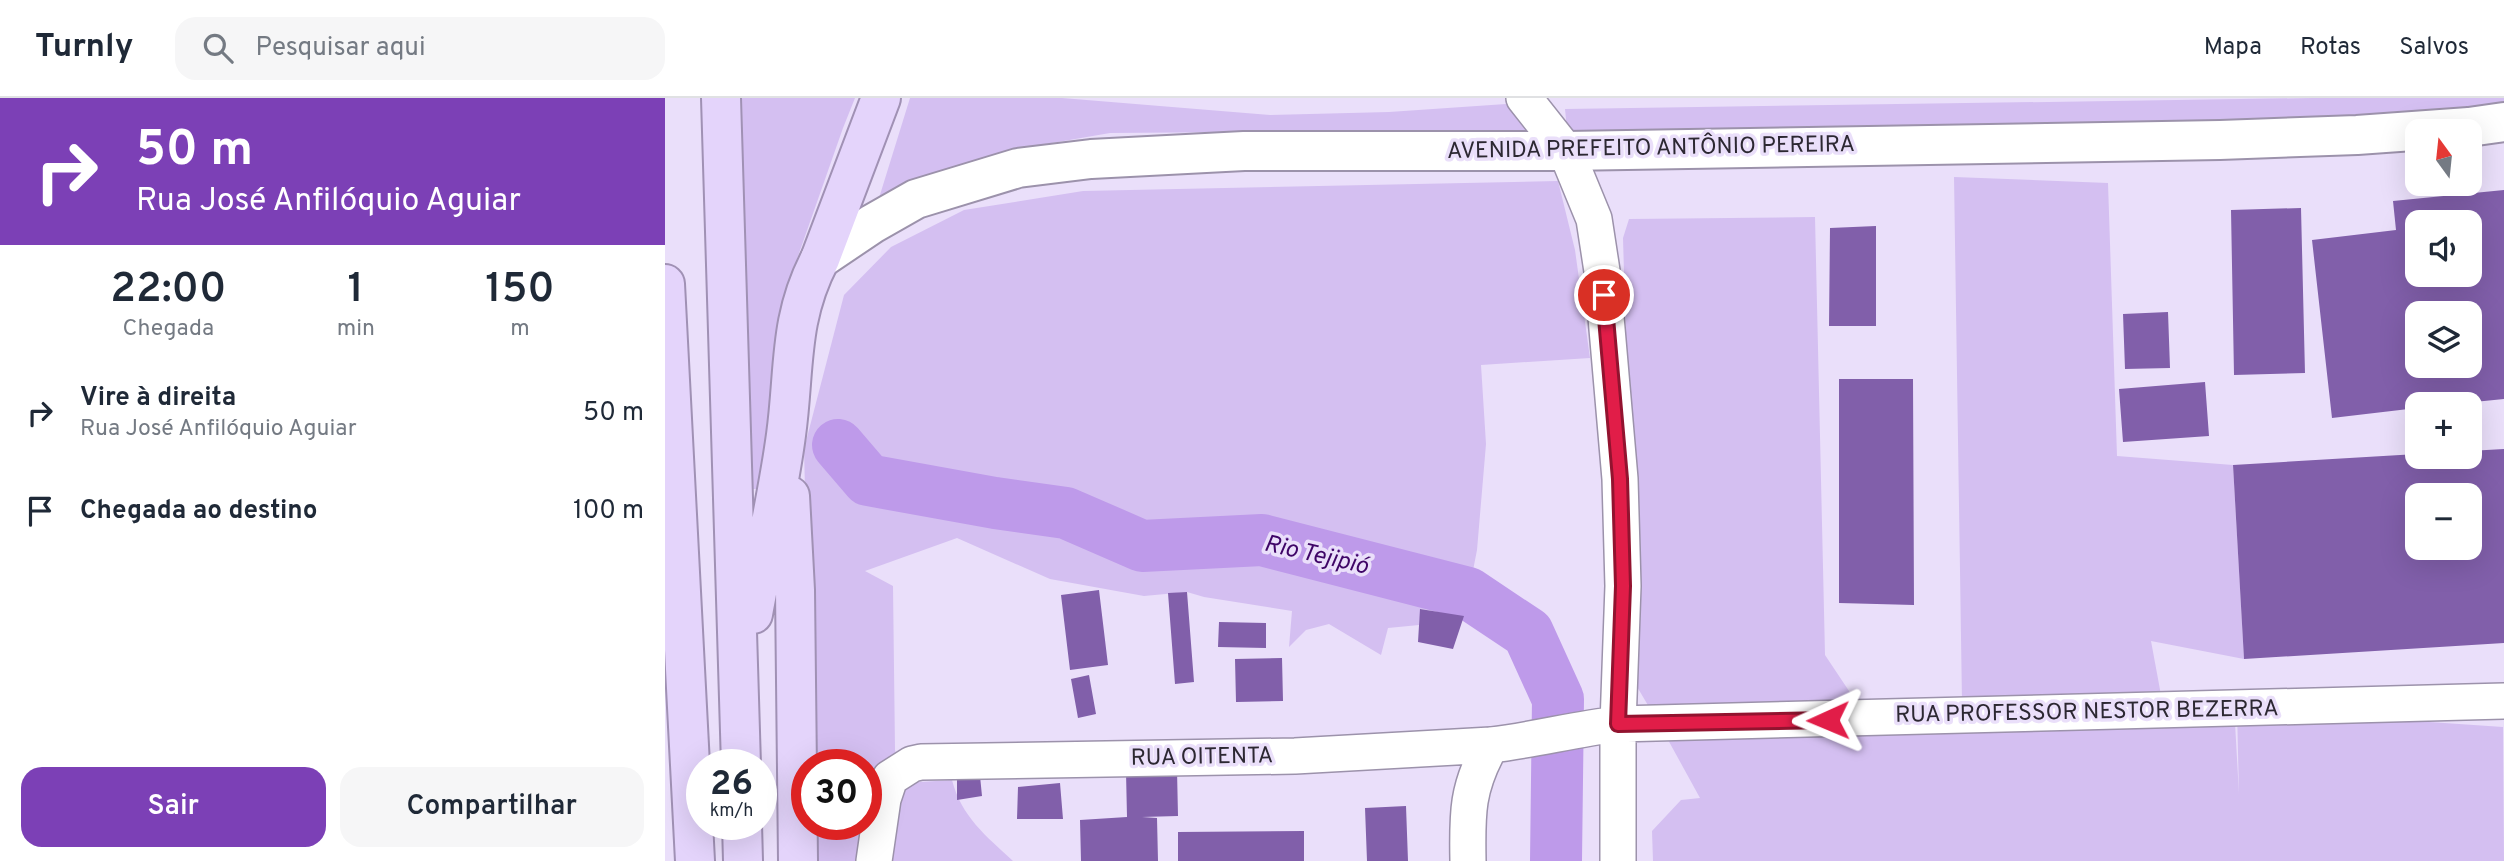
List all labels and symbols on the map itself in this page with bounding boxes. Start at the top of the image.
north arrow [2405,119,2481,196]
street label: AVENIDA PREFEITO ANTÔNIO PEREIRA [1447,129,1855,167]
pin [1574,265,1634,325]
water label: Rio Tejipió [1261,529,1372,583]
position arrow [1791,683,1865,757]
street label: RUA PROFESSOR NESTOR BEZERRA [1895,695,2279,731]
street label: RUA OITENTA [1130,742,1274,774]
speed limit sign: 30 [791,749,882,840]

